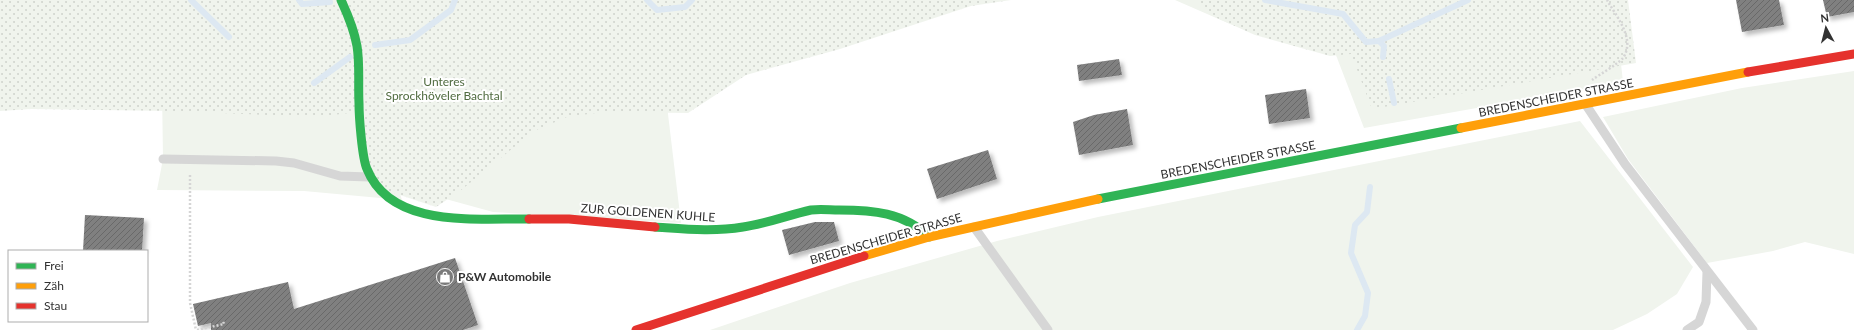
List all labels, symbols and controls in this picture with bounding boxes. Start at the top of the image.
north arrow [1806,8,1846,48]
text: N [1820,11,1830,25]
park label: Unteres Sprockhöveler Bachtal [386,74,502,103]
street label: BREDENSCHEIDER STRASSE [1477,75,1635,120]
street label: BREDENSCHEIDER STRASSE [1159,137,1317,182]
street label: ZUR GOLDENEN KUHLE [580,200,716,225]
street label: BREDENSCHEIDER STRASSE [808,210,964,267]
legend [8,250,148,322]
text: Frei [44,258,64,273]
shop icon: P&W Automobile [435,267,455,287]
place label: P&W Automobile [458,269,552,284]
text: Zäh [44,278,64,293]
text: Stau [44,298,67,313]

